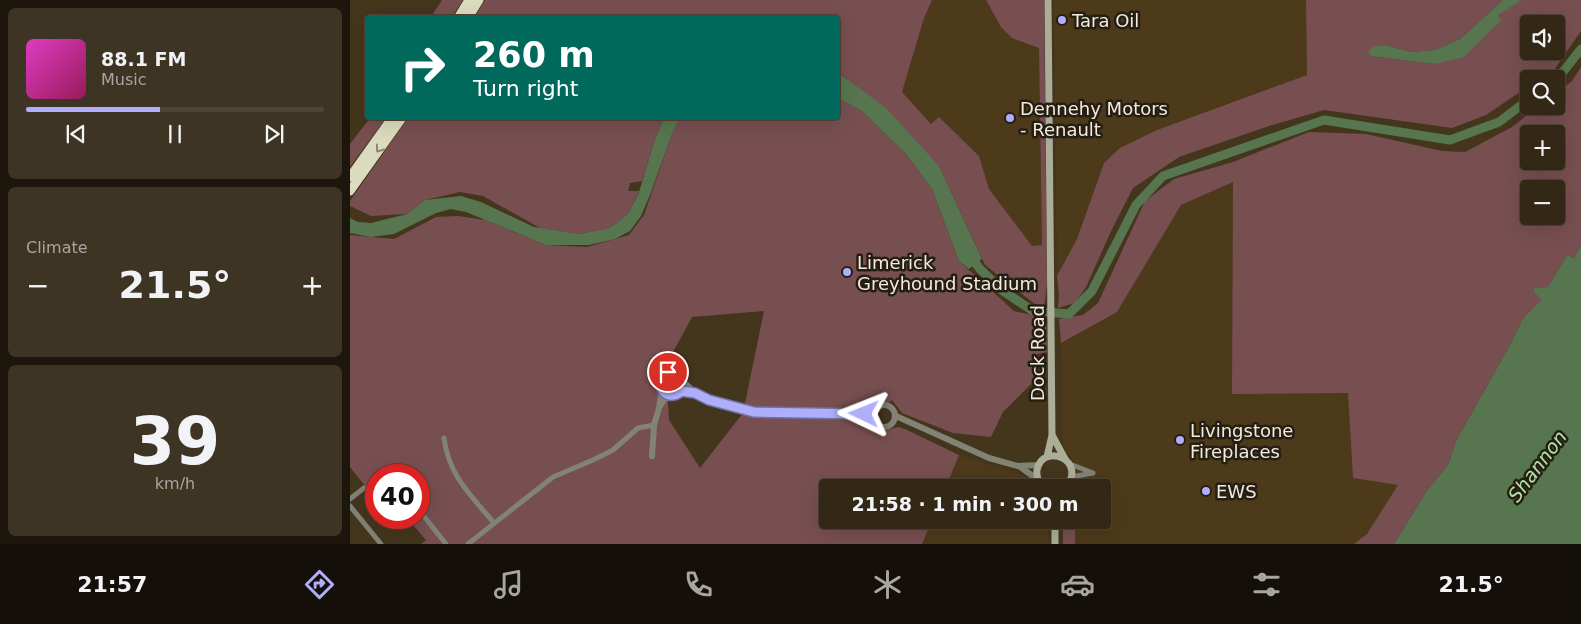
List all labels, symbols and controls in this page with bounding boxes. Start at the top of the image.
place label: Tara Oil [1071,10,1139,31]
marker: Tara Oil [1056,14,1068,26]
map controls [1520,15,1565,225]
button: sound [1520,15,1565,60]
icon: right [390,35,455,100]
text: 260 m [473,35,595,75]
text: 88.1 FM [101,48,186,70]
text: Music [101,70,147,89]
button: search [1520,70,1565,115]
text: Turn right [473,76,578,101]
place label: Dennehy Motors - Renault [1020,98,1168,140]
marker: Dennehy Motors - Renault [1004,112,1016,124]
icon: previous [62,120,90,148]
icon: pause [161,120,189,148]
icon: next [260,120,288,148]
button: + [1520,125,1565,170]
one-way arrow [376,144,385,153]
button: − [1520,180,1565,225]
text: Climate [26,238,88,257]
place label: Limerick Greyhound Stadium [857,252,1037,294]
text: 21.5° [119,263,231,307]
marker: Limerick Greyhound Stadium [841,266,853,278]
text: − [26,269,49,302]
text: + [301,269,324,302]
street label: Dock Road [1027,305,1048,401]
pin [647,351,689,393]
icon: arrive [654,358,682,386]
position arrow [837,387,889,439]
text: 39 [130,404,220,479]
place label: Livingstone Fireplaces [1190,420,1293,462]
water label: Shannon [1503,426,1571,506]
marker: Livingstone Fireplaces [1174,434,1186,446]
speed limit sign: 40 [365,464,430,529]
text: km/h [155,474,195,493]
place label: EWS [1216,481,1257,502]
marker: EWS [1200,485,1212,497]
text: 21:58 · 1 min · 300 m [851,493,1079,515]
icon: directions [302,567,337,602]
icon: music [491,567,526,602]
icon: phone [681,567,716,602]
icon: climate [870,567,905,602]
icon: car [1060,567,1095,602]
icon: filters [1249,567,1284,602]
text: 21:57 [77,572,147,597]
text: 21.5° [1438,572,1504,597]

